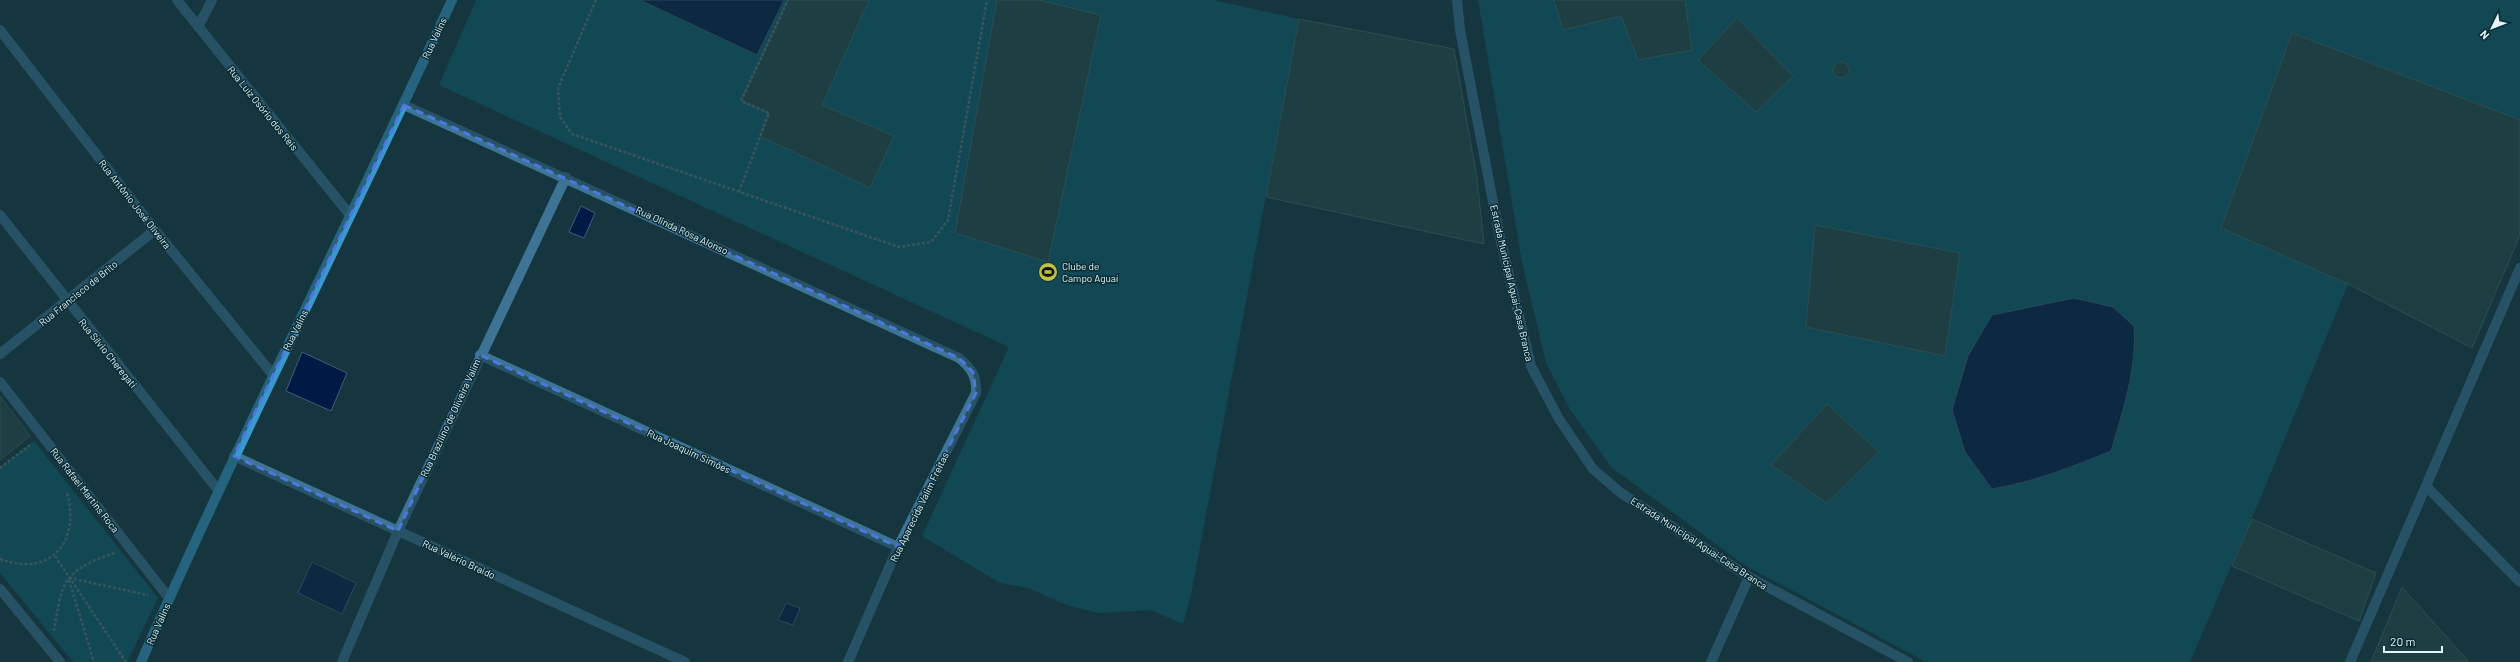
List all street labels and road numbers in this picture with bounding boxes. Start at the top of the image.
street label: Rua Valins [419,15,449,61]
street label: Rua Luiz Osório dos Reis [225,63,301,153]
street label: Rua Antônio José Oliveira [96,157,174,251]
street label: Rua Olinda Rosa Alonso [634,203,730,257]
street label: Estrada Municipal Aguaí-Casa Branca [1488,204,1536,362]
street label: Rua Francisco de Brito [36,258,120,328]
street label: Rua Valins [280,307,310,352]
street label: Rua Sílvio Cheregati [76,316,140,390]
street label: Rua Brazilino de Oliveira Valim [417,357,483,479]
street label: Rua Joaquim Simões [645,426,733,476]
street label: Rua Rafael Martins Roca [48,445,122,535]
street label: Rua Aparecida Valim Freitas [887,450,951,564]
street label: Estrada Municipal Aguaí-Casa Branca [1629,494,1769,592]
street label: Rua Valério Braido [421,537,497,581]
street label: Rua Valins [144,601,173,647]

